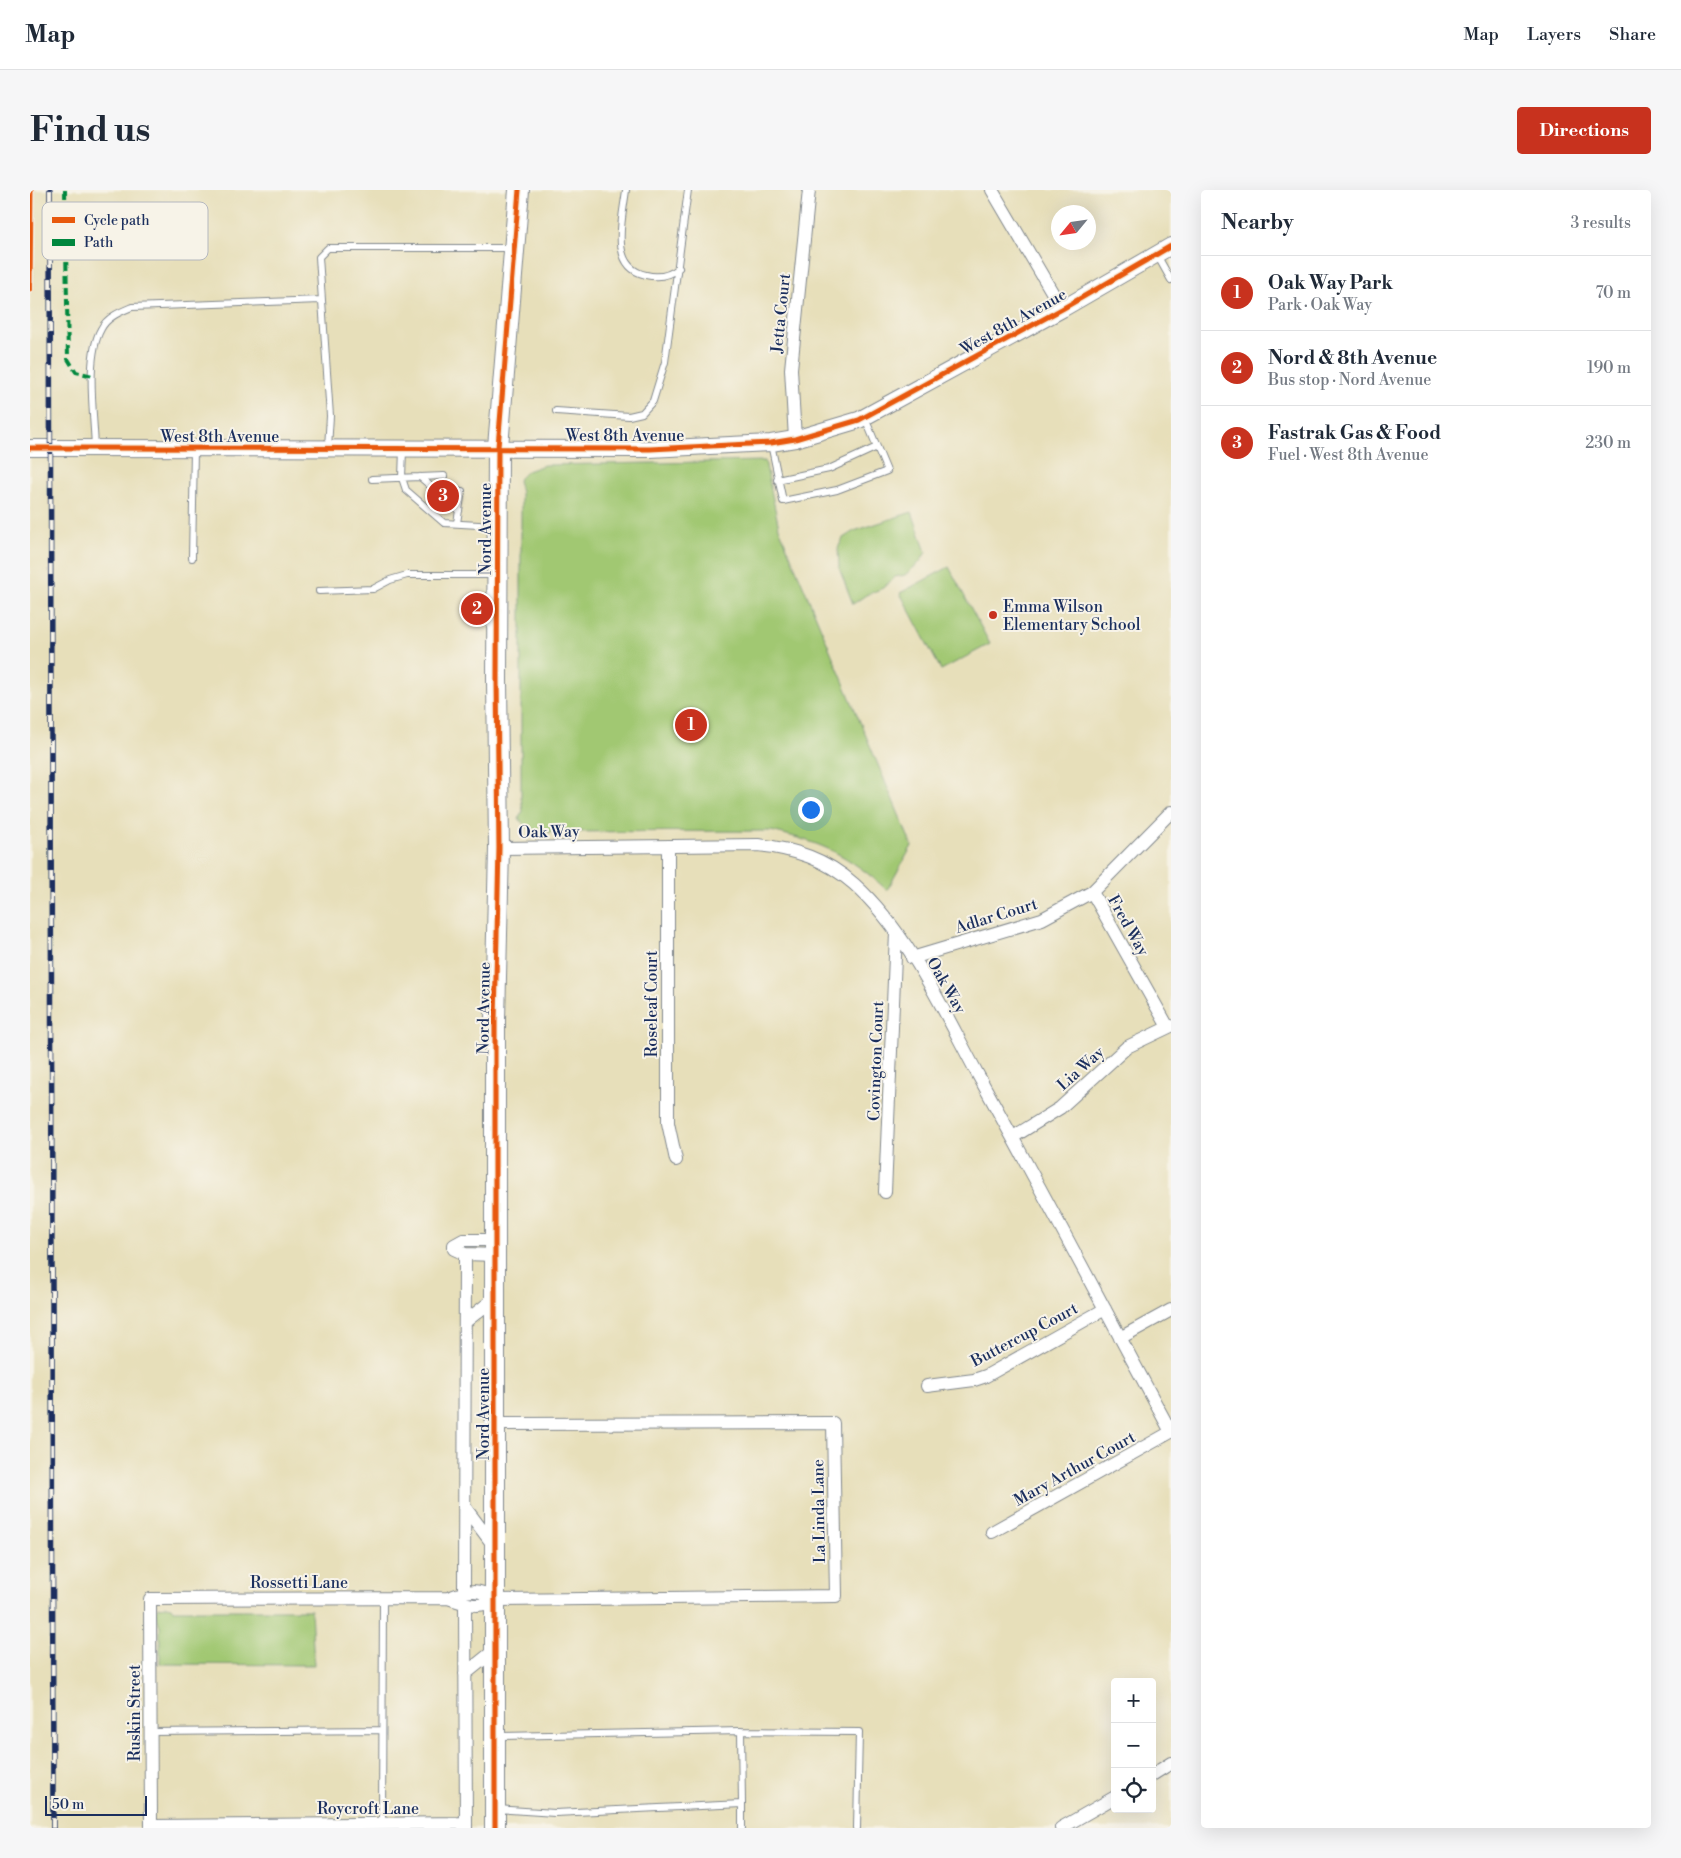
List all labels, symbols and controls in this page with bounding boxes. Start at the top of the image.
text: Map [25,20,75,50]
text: Map [1464,23,1499,46]
text: Layers [1527,23,1581,46]
text: Share [1609,23,1656,46]
button: Directions [1517,107,1651,154]
text: Find us [30,109,150,152]
legend [42,202,208,260]
north arrow [1051,205,1096,250]
text: Nearby [1221,210,1294,236]
text: Cycle path [84,212,150,230]
text: 3 results [1570,213,1631,233]
text: Path [84,234,114,252]
text: Oak Way Park [1268,271,1393,295]
street label: Jetta Court [767,272,795,355]
text: 1 [1233,283,1241,303]
text: 70 m [1595,283,1631,303]
street label: West 8th Avenue [956,284,1070,360]
text: Park · Oak Way [1268,295,1372,315]
text: Nord & 8th Avenue [1268,346,1437,370]
text: 2 [1232,358,1242,378]
text: 190 m [1587,358,1631,378]
text: Bus stop · Nord Avenue [1268,370,1431,390]
text: Fastrak Gas & Food [1268,421,1441,445]
street label: West 8th Avenue [565,426,684,446]
street label: West 8th Avenue [160,427,279,447]
text: 3 [1232,433,1242,453]
text: 230 m [1585,433,1631,453]
text: Fuel · West 8th Avenue [1268,445,1428,465]
pin: 3 [427,477,459,515]
street label: Nord Avenue [476,483,496,575]
pin: 2 [461,590,493,628]
place label: Emma Wilson Elementary School [1003,597,1141,635]
marker: Emma Wilson Elementary School [987,609,999,621]
pin: 1 [675,706,707,744]
your location [798,797,824,823]
street label: Oak Way [518,821,580,843]
street label: Fred Way [1103,891,1153,960]
street label: Adlar Court [952,894,1040,938]
street label: Roseleaf Court [642,950,662,1058]
street label: Oak Way [922,954,970,1017]
street label: Nord Avenue [473,962,495,1054]
street label: Covington Court [864,1000,888,1121]
street label: Lia Way [1053,1042,1109,1095]
street label: Buttercup Court [967,1298,1082,1372]
street label: Nord Avenue [474,1368,494,1460]
street label: Mary Arthur Court [1010,1427,1139,1511]
street label: La Linda Lane [808,1459,830,1563]
street label: Rossetti Lane [250,1573,348,1593]
street label: Ruskin Street [125,1664,145,1762]
map controls [1111,1678,1156,1813]
button: + [1111,1678,1156,1723]
button: − [1111,1723,1156,1768]
button: locate [1111,1768,1156,1813]
scale bar [45,1793,148,1816]
text: 50 m [52,1796,84,1814]
street label: Roycroft Lane [317,1799,419,1819]

